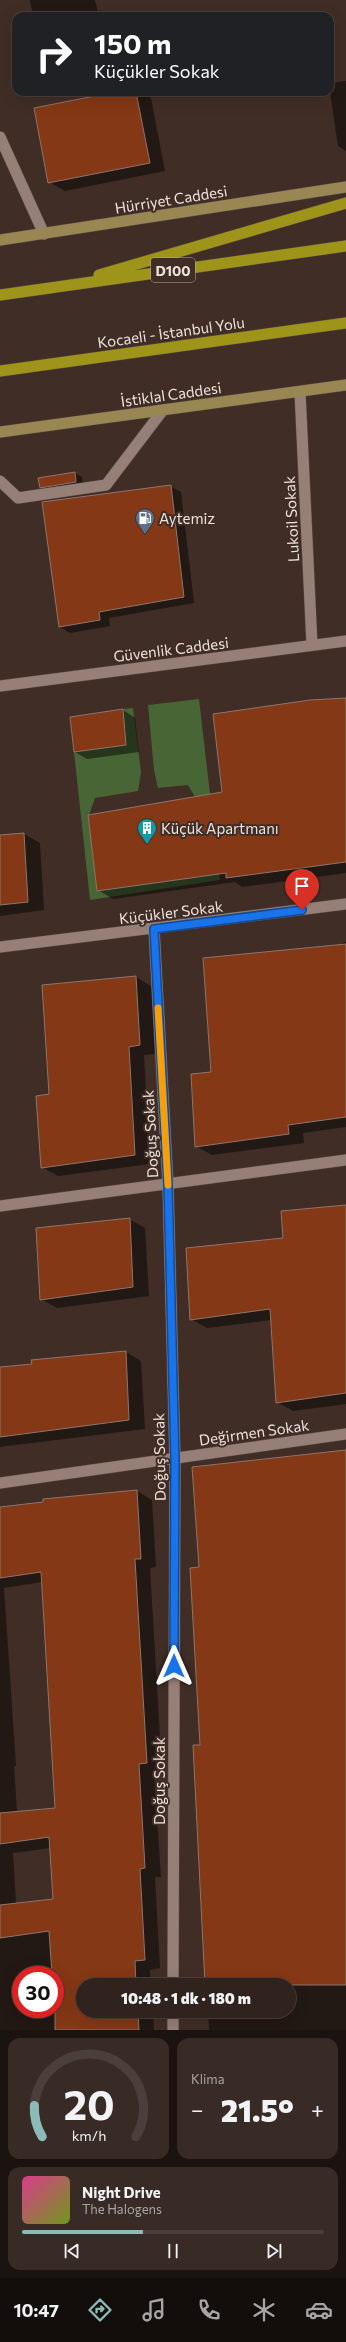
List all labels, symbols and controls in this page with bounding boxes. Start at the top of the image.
text: 150 m [94,26,171,60]
icon: right [28,28,80,80]
text: Küçükler Sokak [94,60,220,82]
street label: Hürriyet Caddesi [113,181,229,217]
road number: D100 [151,258,195,282]
street label: Kocaeli - İstanbul Yolu [96,313,246,351]
street label: İstiklal Caddesi [119,378,223,410]
street label: Lukoil Sokak [280,476,302,562]
fuel station icon: Aytemiz [134,507,156,535]
place label: Aytemiz [159,509,215,527]
street label: Güvenlik Caddesi [112,633,230,665]
building icon: Küçük Apartmanı [136,817,158,845]
place label: Küçük Apartmanı [161,819,279,837]
pin [285,869,319,910]
icon: arrive [291,875,313,897]
street label: Küçükler Sokak [118,897,224,927]
street label: Doğuş Sokak [139,1090,161,1178]
street label: Doğuş Sokak [149,1413,169,1501]
street label: Değirmen Sokak [198,1415,310,1449]
position arrow [153,1645,195,1687]
street label: Doğuş Sokak [150,1737,168,1825]
speed limit sign: 30 [12,1966,64,2018]
text: 10:48 · 1 dk · 180 m [121,1989,251,2007]
text: Klima [191,2071,225,2087]
text: 20 [63,2077,114,2128]
text: 21.5° [221,2091,294,2128]
text: − [191,2096,204,2123]
text: + [311,2096,324,2123]
text: km/h [71,2125,106,2143]
text: Night Drive [82,2183,161,2201]
text: The Halogens [82,2201,162,2217]
icon: previous [61,2240,83,2262]
icon: pause [162,2240,184,2262]
icon: next [263,2240,285,2262]
icon: directions [86,2296,114,2324]
icon: music [140,2296,168,2324]
icon: phone [195,2296,223,2324]
icon: climate [250,2296,278,2324]
icon: car [305,2296,333,2324]
text: 10:47 [13,2299,59,2321]

